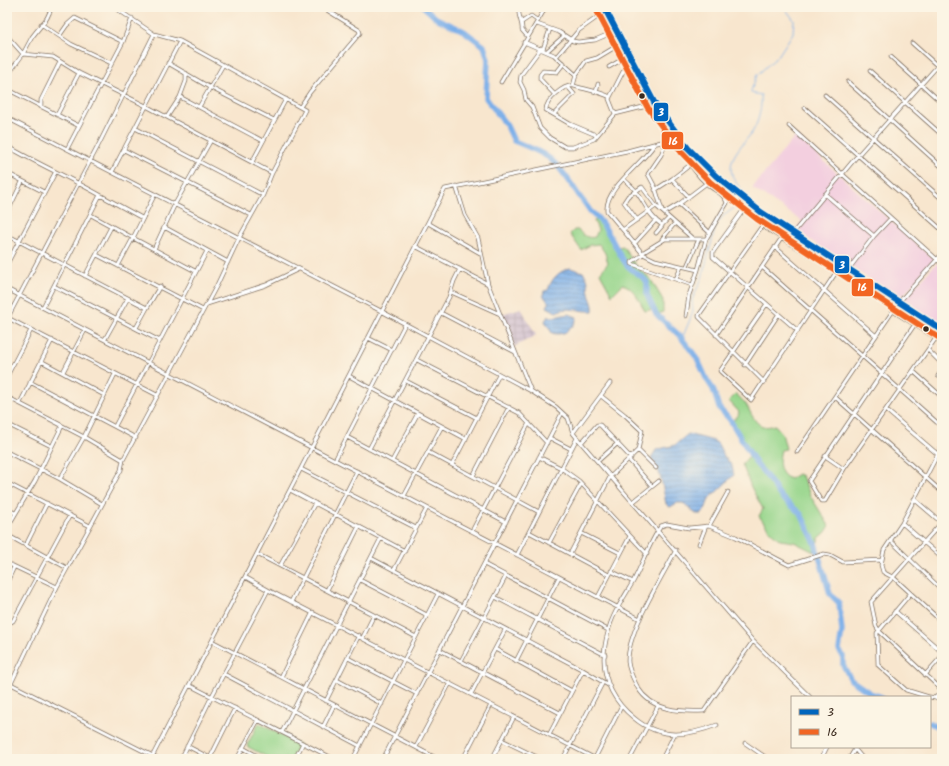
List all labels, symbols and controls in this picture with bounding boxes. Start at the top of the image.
unlabelled marker [637,91,647,101]
line badge: 3 [653,102,669,122]
text: 3 [657,104,664,122]
line badge: 16 [661,131,684,150]
text: 16 [668,133,678,151]
line badge: 3 [834,255,850,274]
text: 3 [838,257,845,275]
line badge: 16 [851,278,874,297]
text: 16 [857,279,867,297]
unlabelled marker [921,324,931,334]
legend [791,696,931,748]
text: 3 [827,703,834,722]
text: 16 [827,723,837,742]

